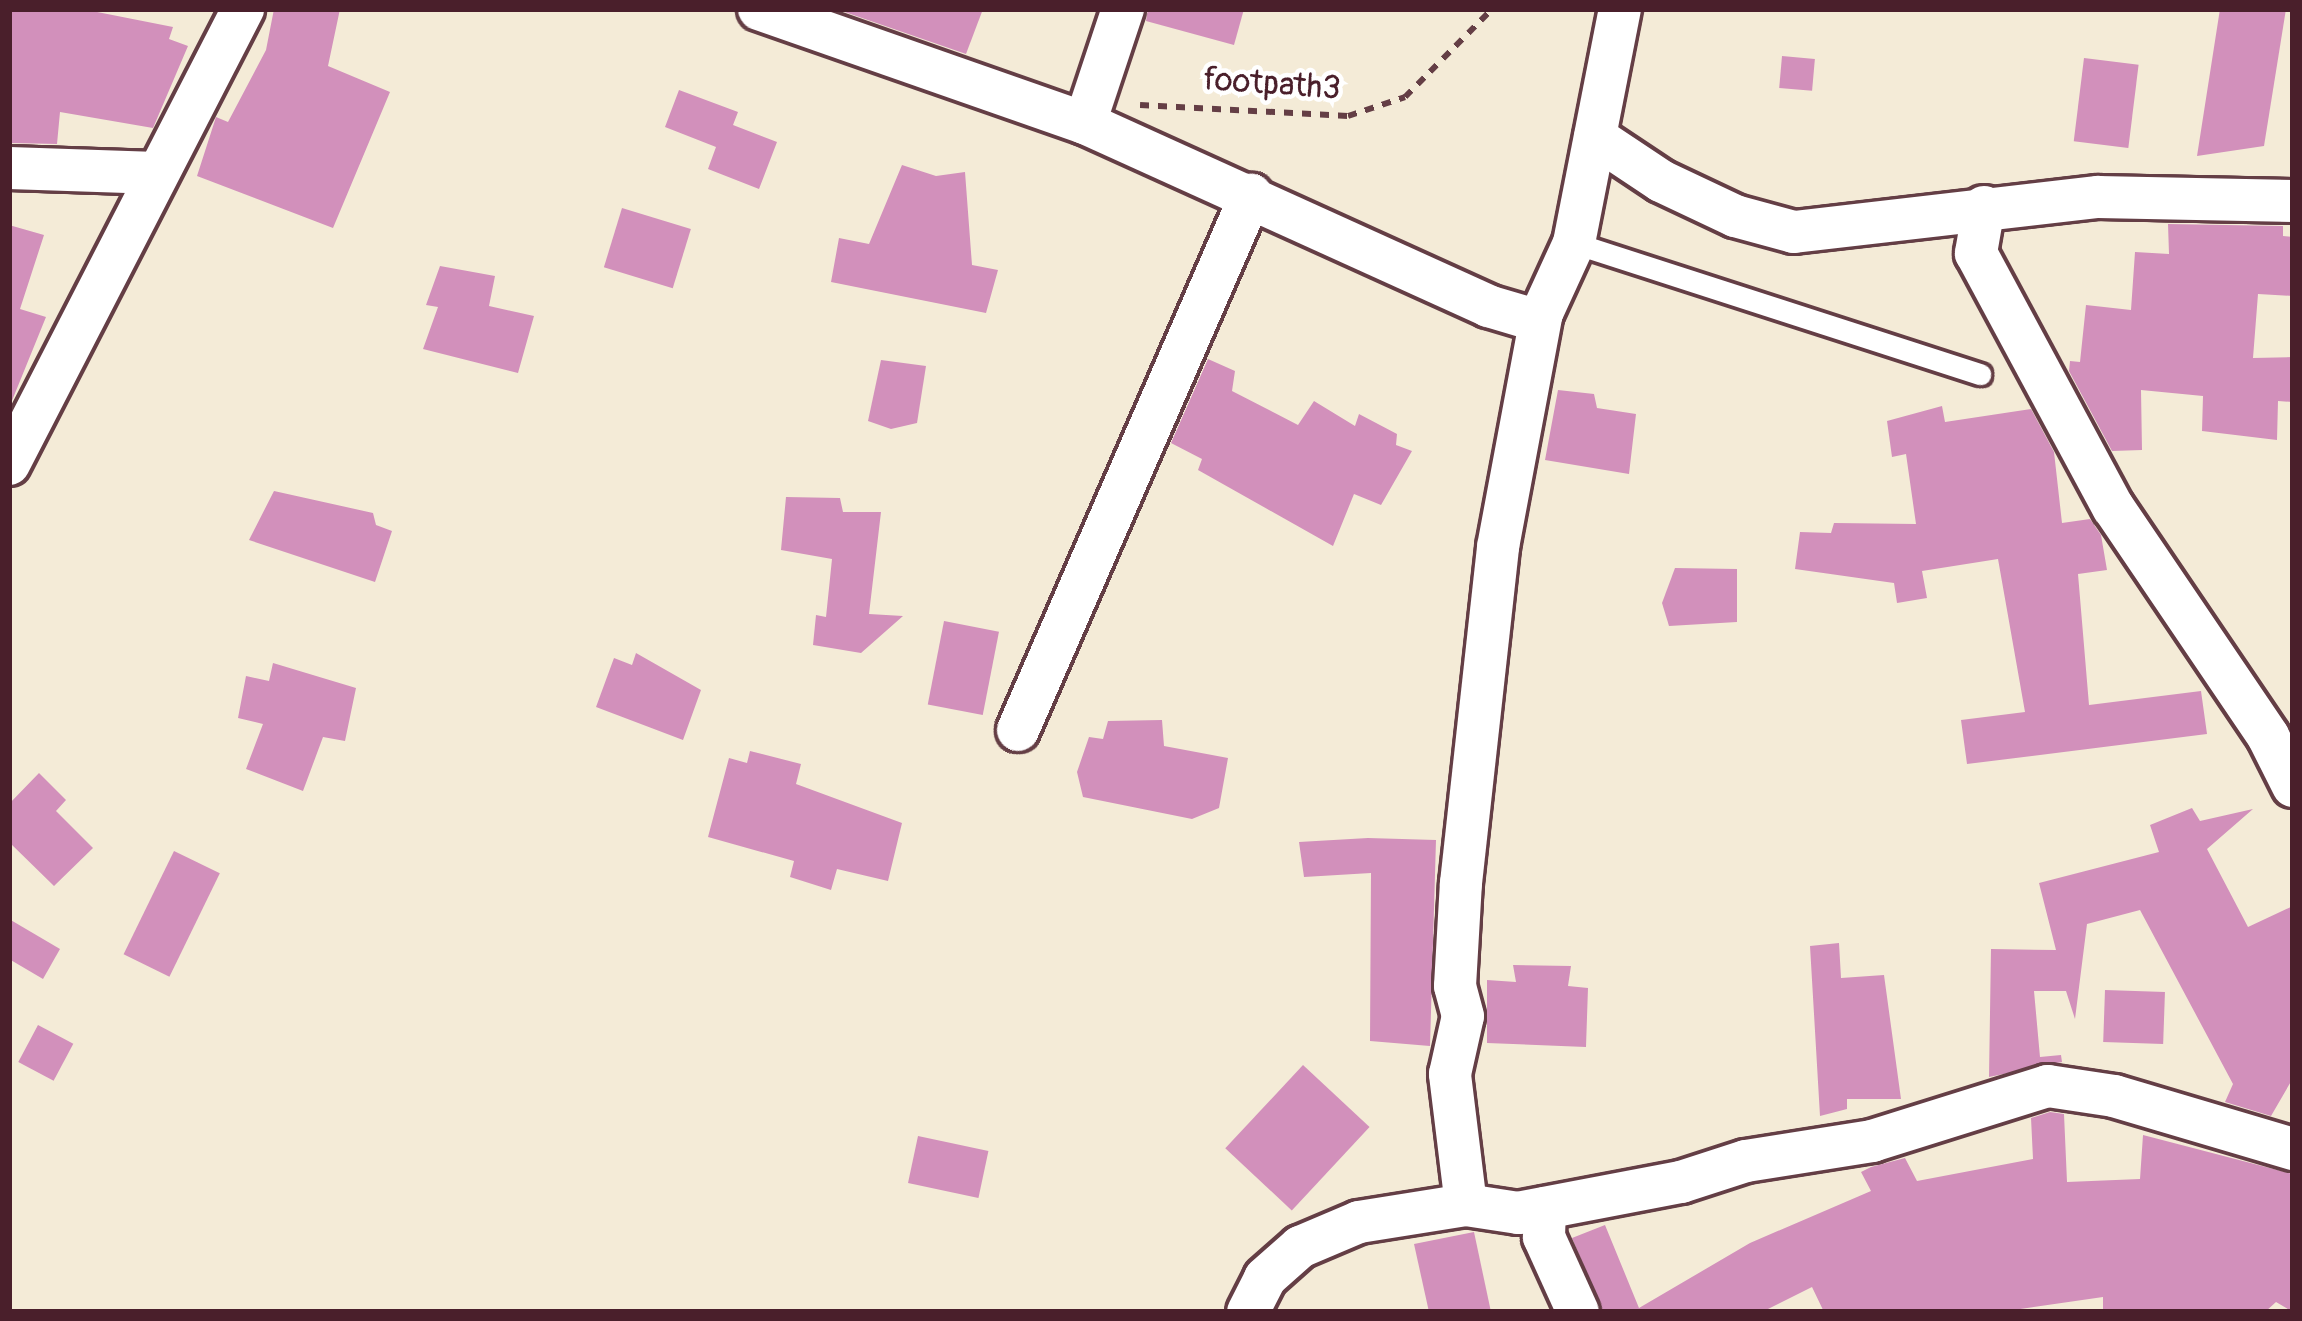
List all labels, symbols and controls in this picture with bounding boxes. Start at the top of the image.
street label: footpath3 [1202,59,1342,109]

